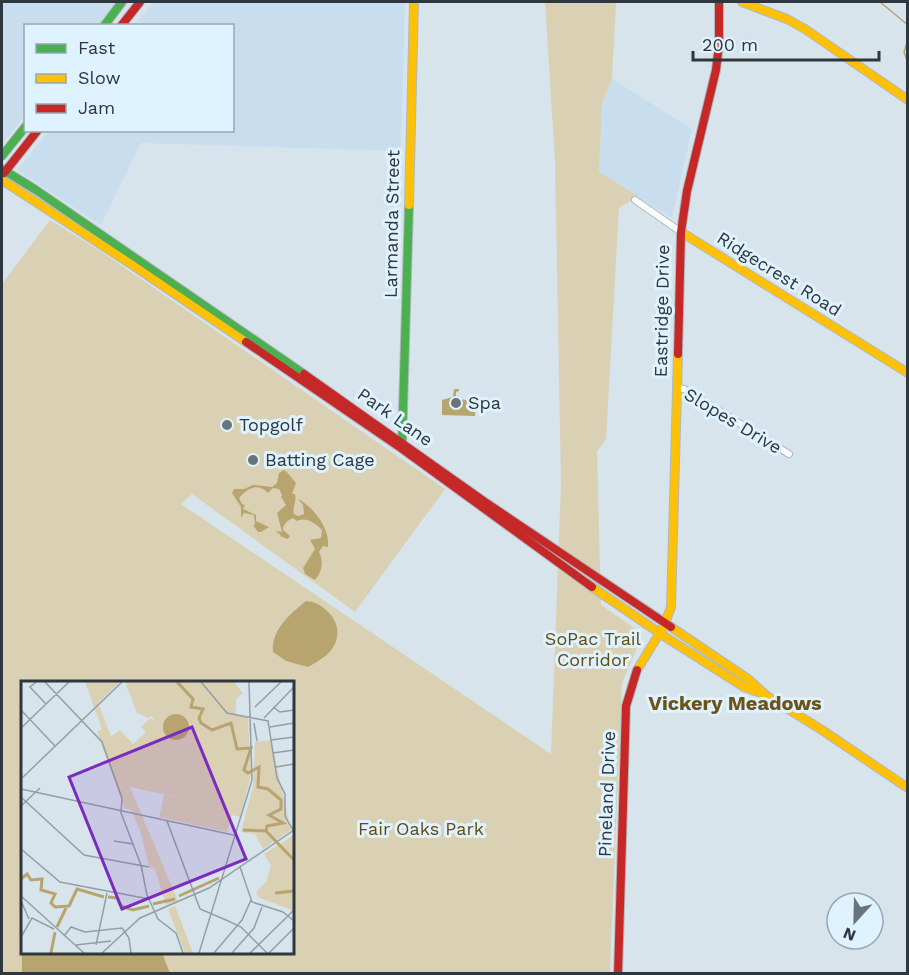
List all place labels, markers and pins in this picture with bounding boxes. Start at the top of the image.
place label: Spa [468,392,501,413]
marker: Spa [449,396,463,410]
place label: Topgolf [239,414,303,435]
marker: Topgolf [220,418,234,432]
place label: Batting Cage [265,449,375,470]
marker: Batting Cage [246,453,260,467]

